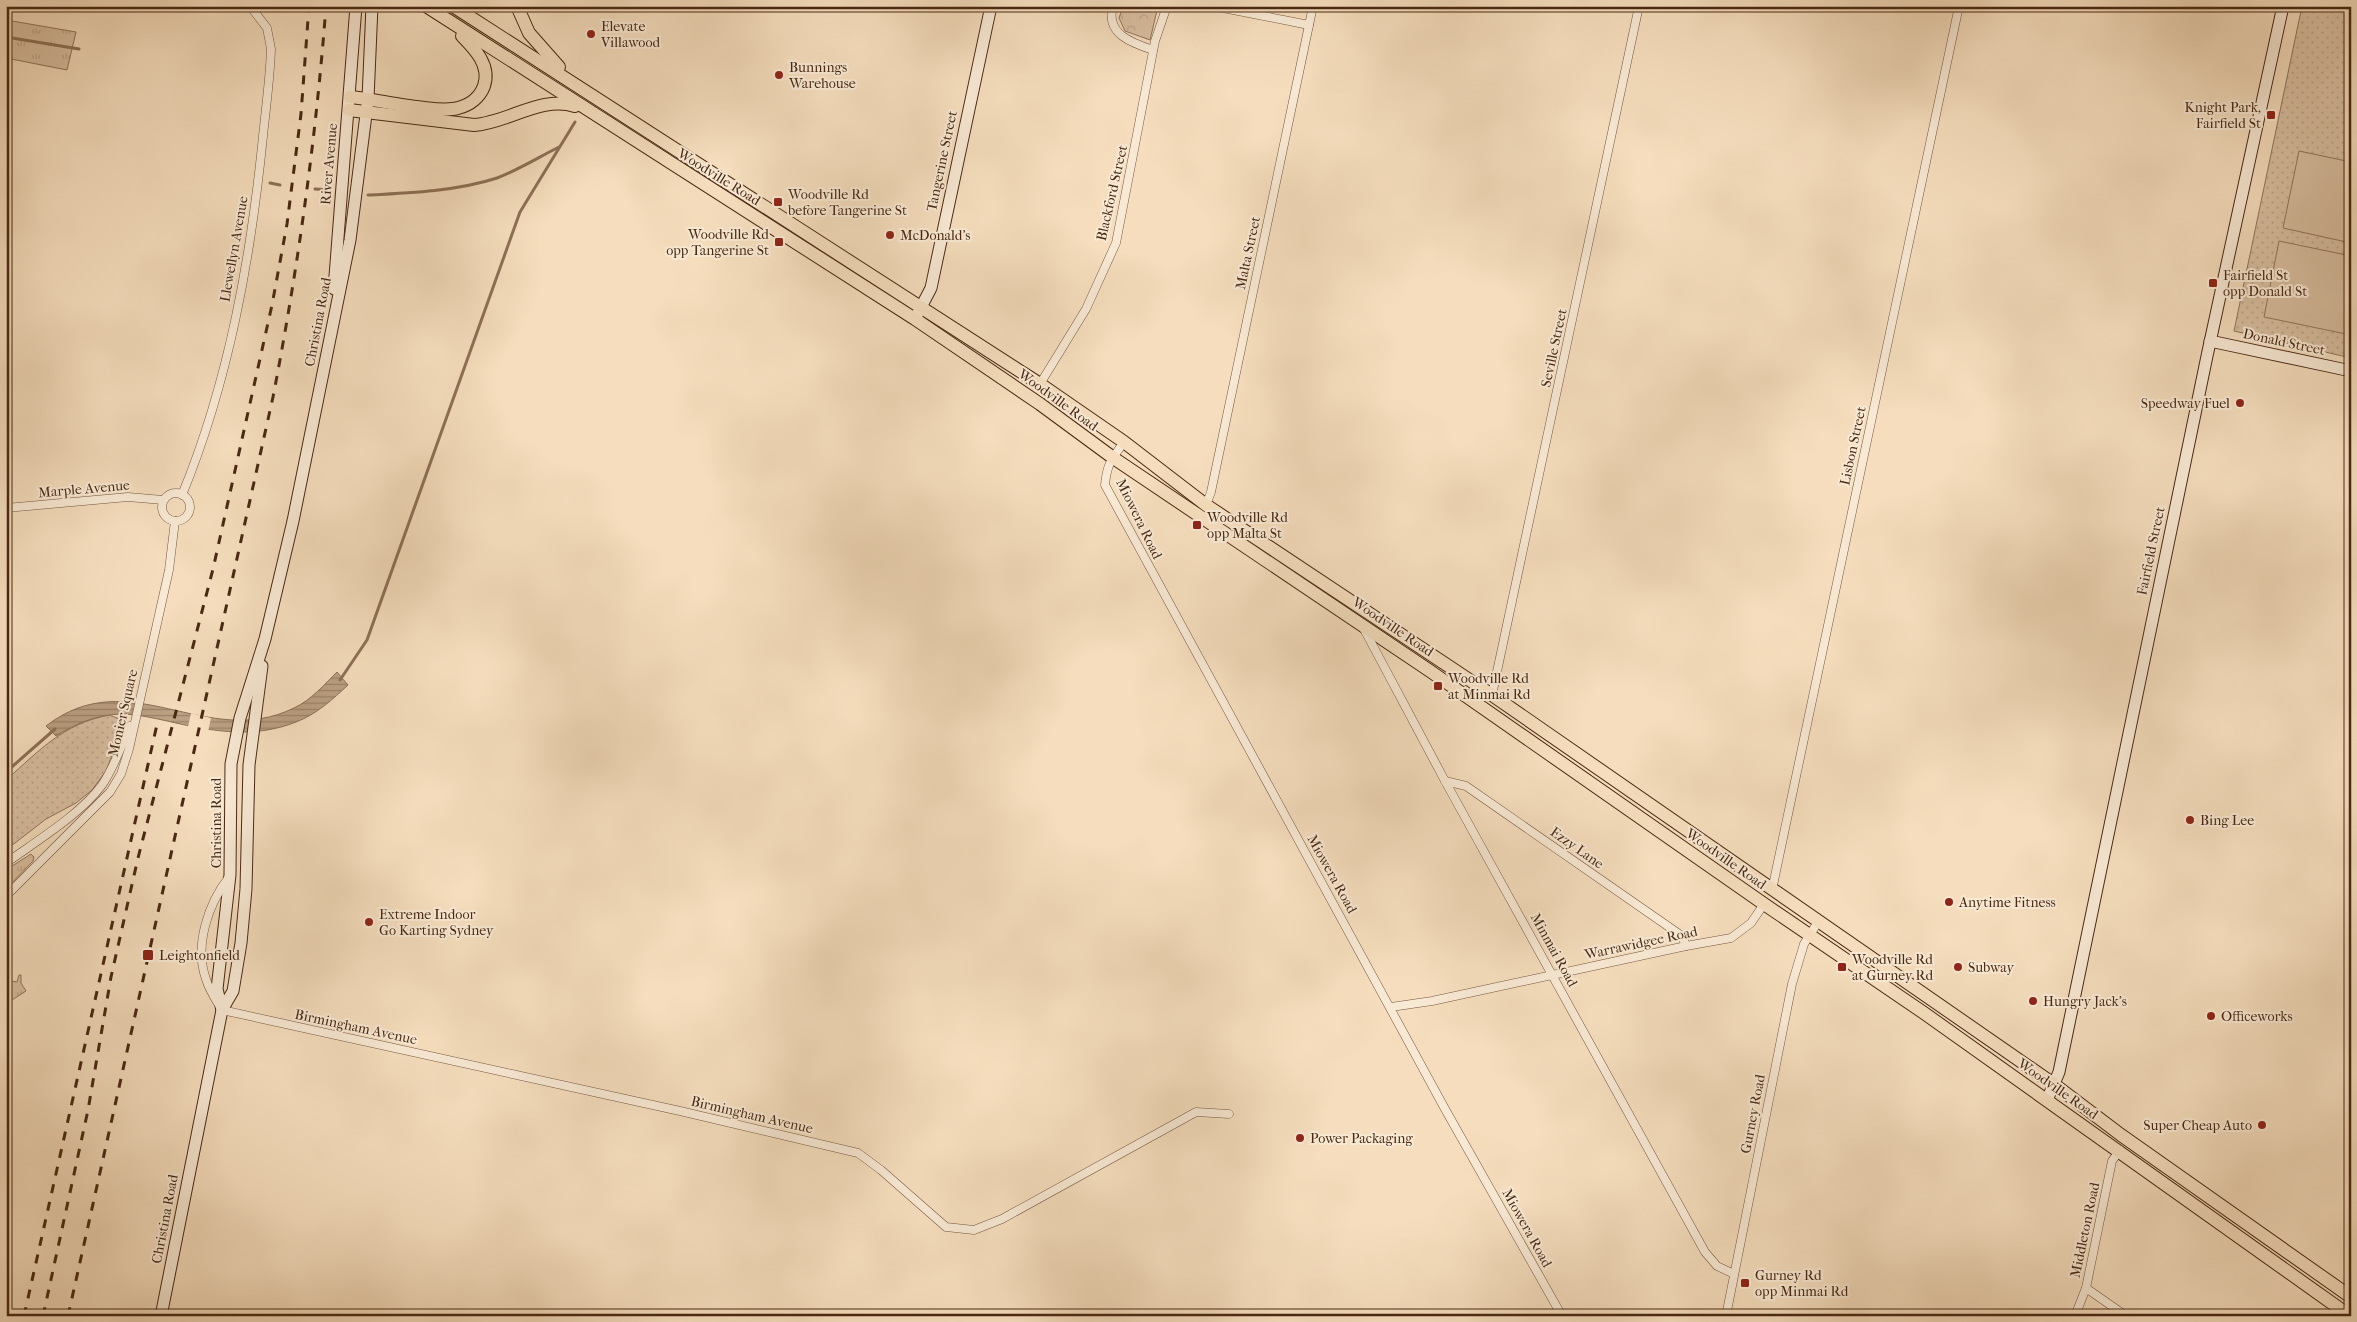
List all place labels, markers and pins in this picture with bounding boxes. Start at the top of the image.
place label: Elevate Villawood [600,18,661,51]
marker: Elevate Villawood [585,28,597,40]
place label: Bunnings Warehouse [788,59,856,92]
marker: Bunnings Warehouse [773,69,785,81]
place label: Knight Park, Fairfield St [2184,99,2261,132]
marker: Knight Park, Fairfield St [2265,109,2277,121]
place label: Woodville Rd before Tangerine St [787,186,907,219]
marker: Woodville Rd before Tangerine St [772,196,784,208]
place label: Woodville Rd opp Tangerine St [666,226,769,259]
place label: McDonald's [900,227,971,244]
marker: McDonald's [884,229,896,241]
marker: Woodville Rd opp Tangerine St [773,236,785,248]
place label: Fairfield St opp Donald St [2223,267,2307,300]
marker: Fairfield St opp Donald St [2207,277,2219,289]
place label: Speedway Fuel [2141,395,2230,412]
marker: Speedway Fuel [2234,397,2246,409]
place label: Woodville Rd opp Malta St [1206,509,1288,542]
marker: Woodville Rd opp Malta St [1191,519,1203,531]
place label: Woodville Rd at Minmai Rd [1447,670,1531,703]
marker: Woodville Rd at Minmai Rd [1432,680,1444,692]
place label: Bing Lee [2200,812,2254,829]
marker: Bing Lee [2184,814,2196,826]
place label: Anytime Fitness [1958,894,2056,911]
marker: Anytime Fitness [1943,896,1955,908]
place label: Extreme Indoor Go Karting Sydney [379,906,494,939]
marker: Extreme Indoor Go Karting Sydney [363,916,375,928]
place label: Leightonfield [159,947,240,964]
marker: Leightonfield [141,948,155,962]
place label: Woodville Rd at Gurney Rd [1851,951,1934,984]
place label: Subway [1968,959,2015,976]
marker: Woodville Rd at Gurney Rd [1836,961,1848,973]
marker: Subway [1952,961,1964,973]
place label: Hungry Jack's [2043,993,2127,1010]
marker: Hungry Jack's [2027,995,2039,1007]
place label: Officeworks [2221,1008,2293,1025]
marker: Officeworks [2205,1010,2217,1022]
place label: Super Cheap Auto [2143,1117,2252,1134]
marker: Super Cheap Auto [2256,1119,2268,1131]
place label: Power Packaging [1310,1130,1413,1147]
marker: Power Packaging [1294,1132,1306,1144]
place label: Gurney Rd opp Minmai Rd [1755,1267,1849,1300]
marker: Gurney Rd opp Minmai Rd [1739,1277,1751,1289]

